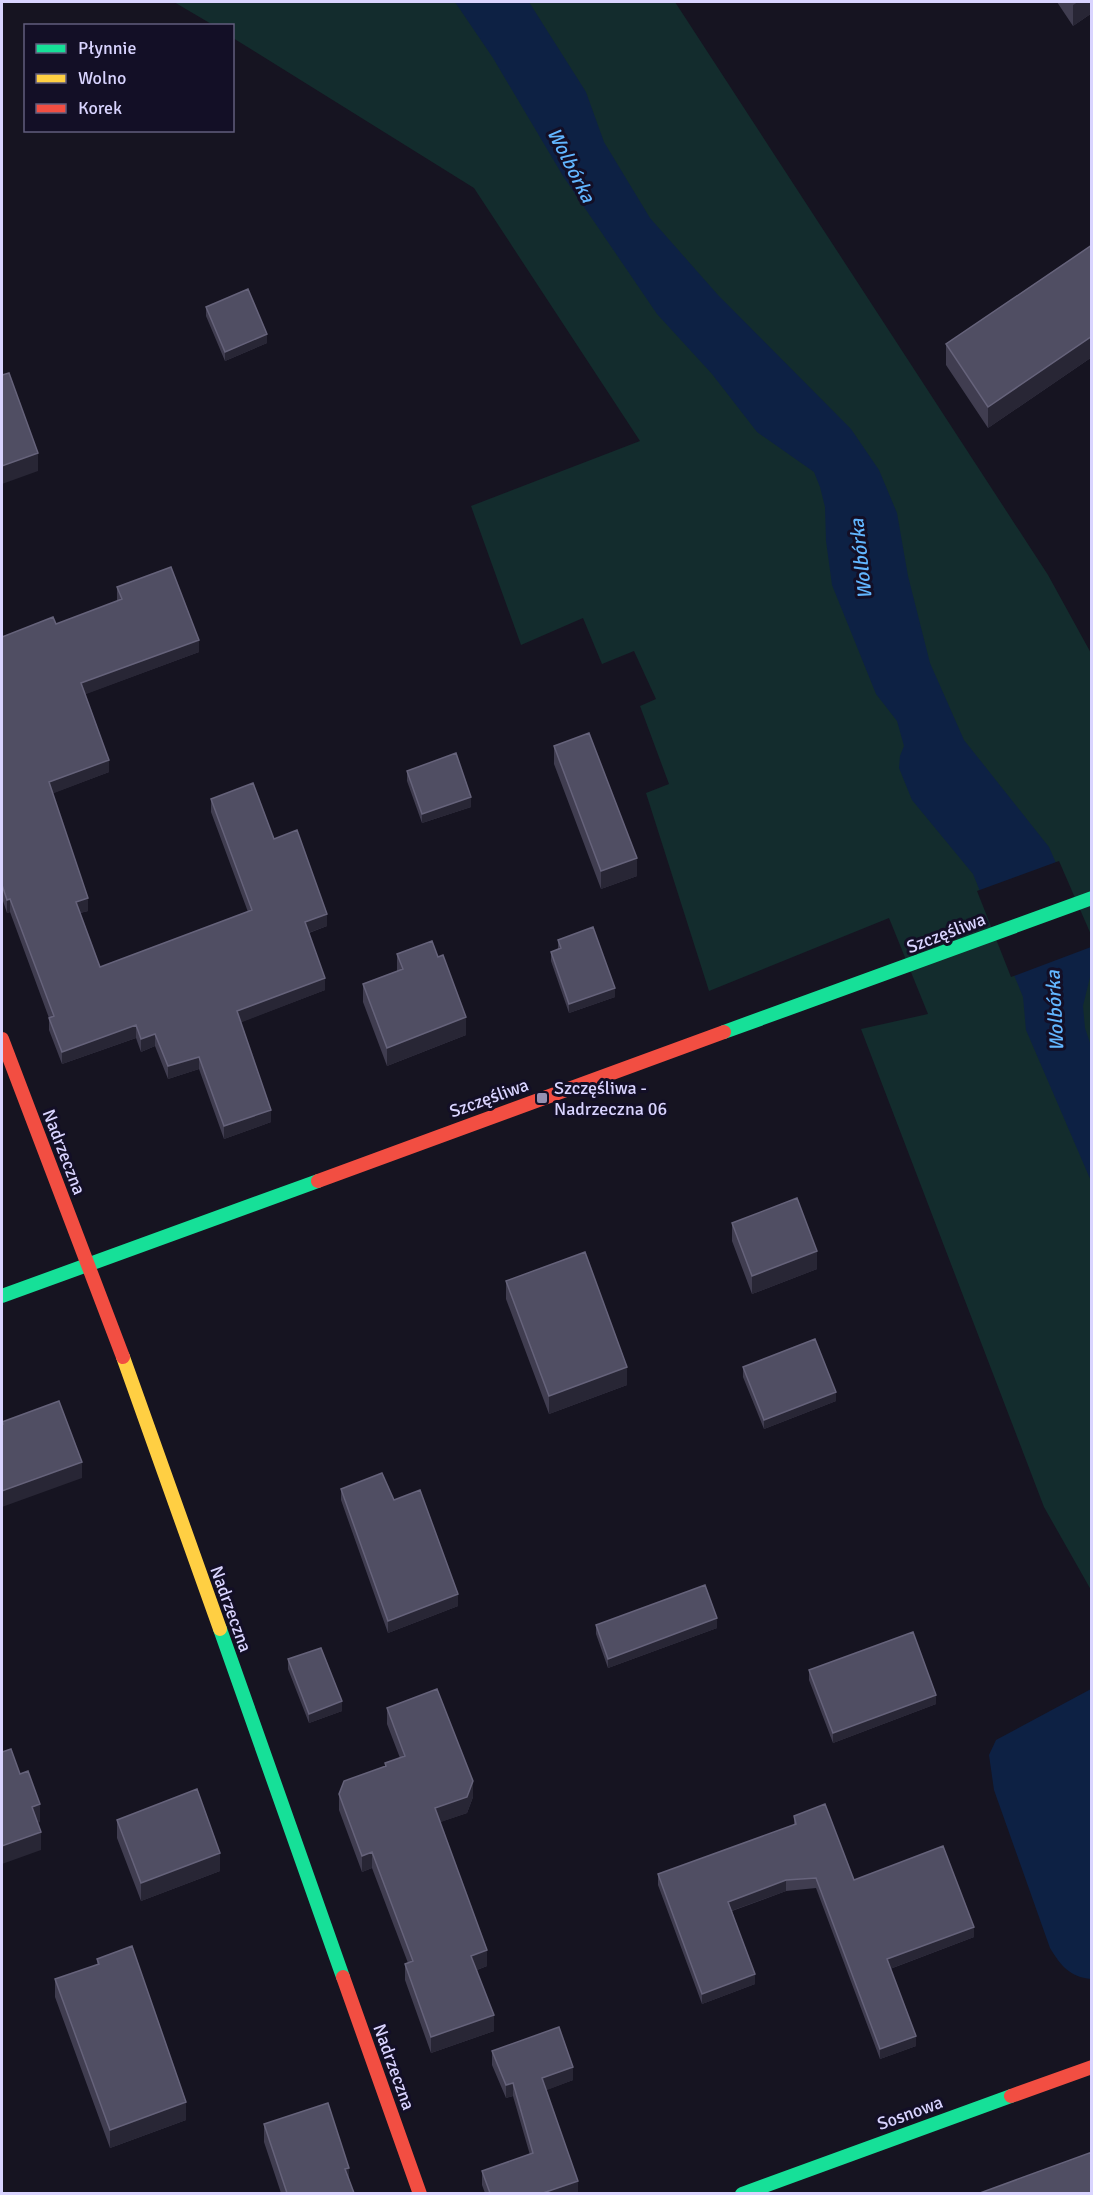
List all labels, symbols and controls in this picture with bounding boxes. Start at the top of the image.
legend [24,24,234,132]
text: Płynnie [78,37,136,59]
text: Wolno [78,67,126,89]
text: Korek [78,97,122,119]
water label: Wolbórka [541,123,601,208]
water label: Wolbórka [844,517,878,601]
street label: Szczęśliwa [903,908,989,958]
water label: Wolbórka [1040,969,1070,1052]
street label: Szczęśliwa [446,1074,532,1122]
place label: Szczęśliwa - Nadrzeczna 06 [554,1077,667,1120]
marker: Szczęśliwa - Nadrzeczna 06 [535,1091,549,1105]
street label: Nadrzeczna [38,1106,90,1198]
street label: Nadrzeczna [205,1563,257,1655]
street label: Nadrzeczna [368,2021,420,2113]
street label: Sosnowa [874,2091,946,2135]

